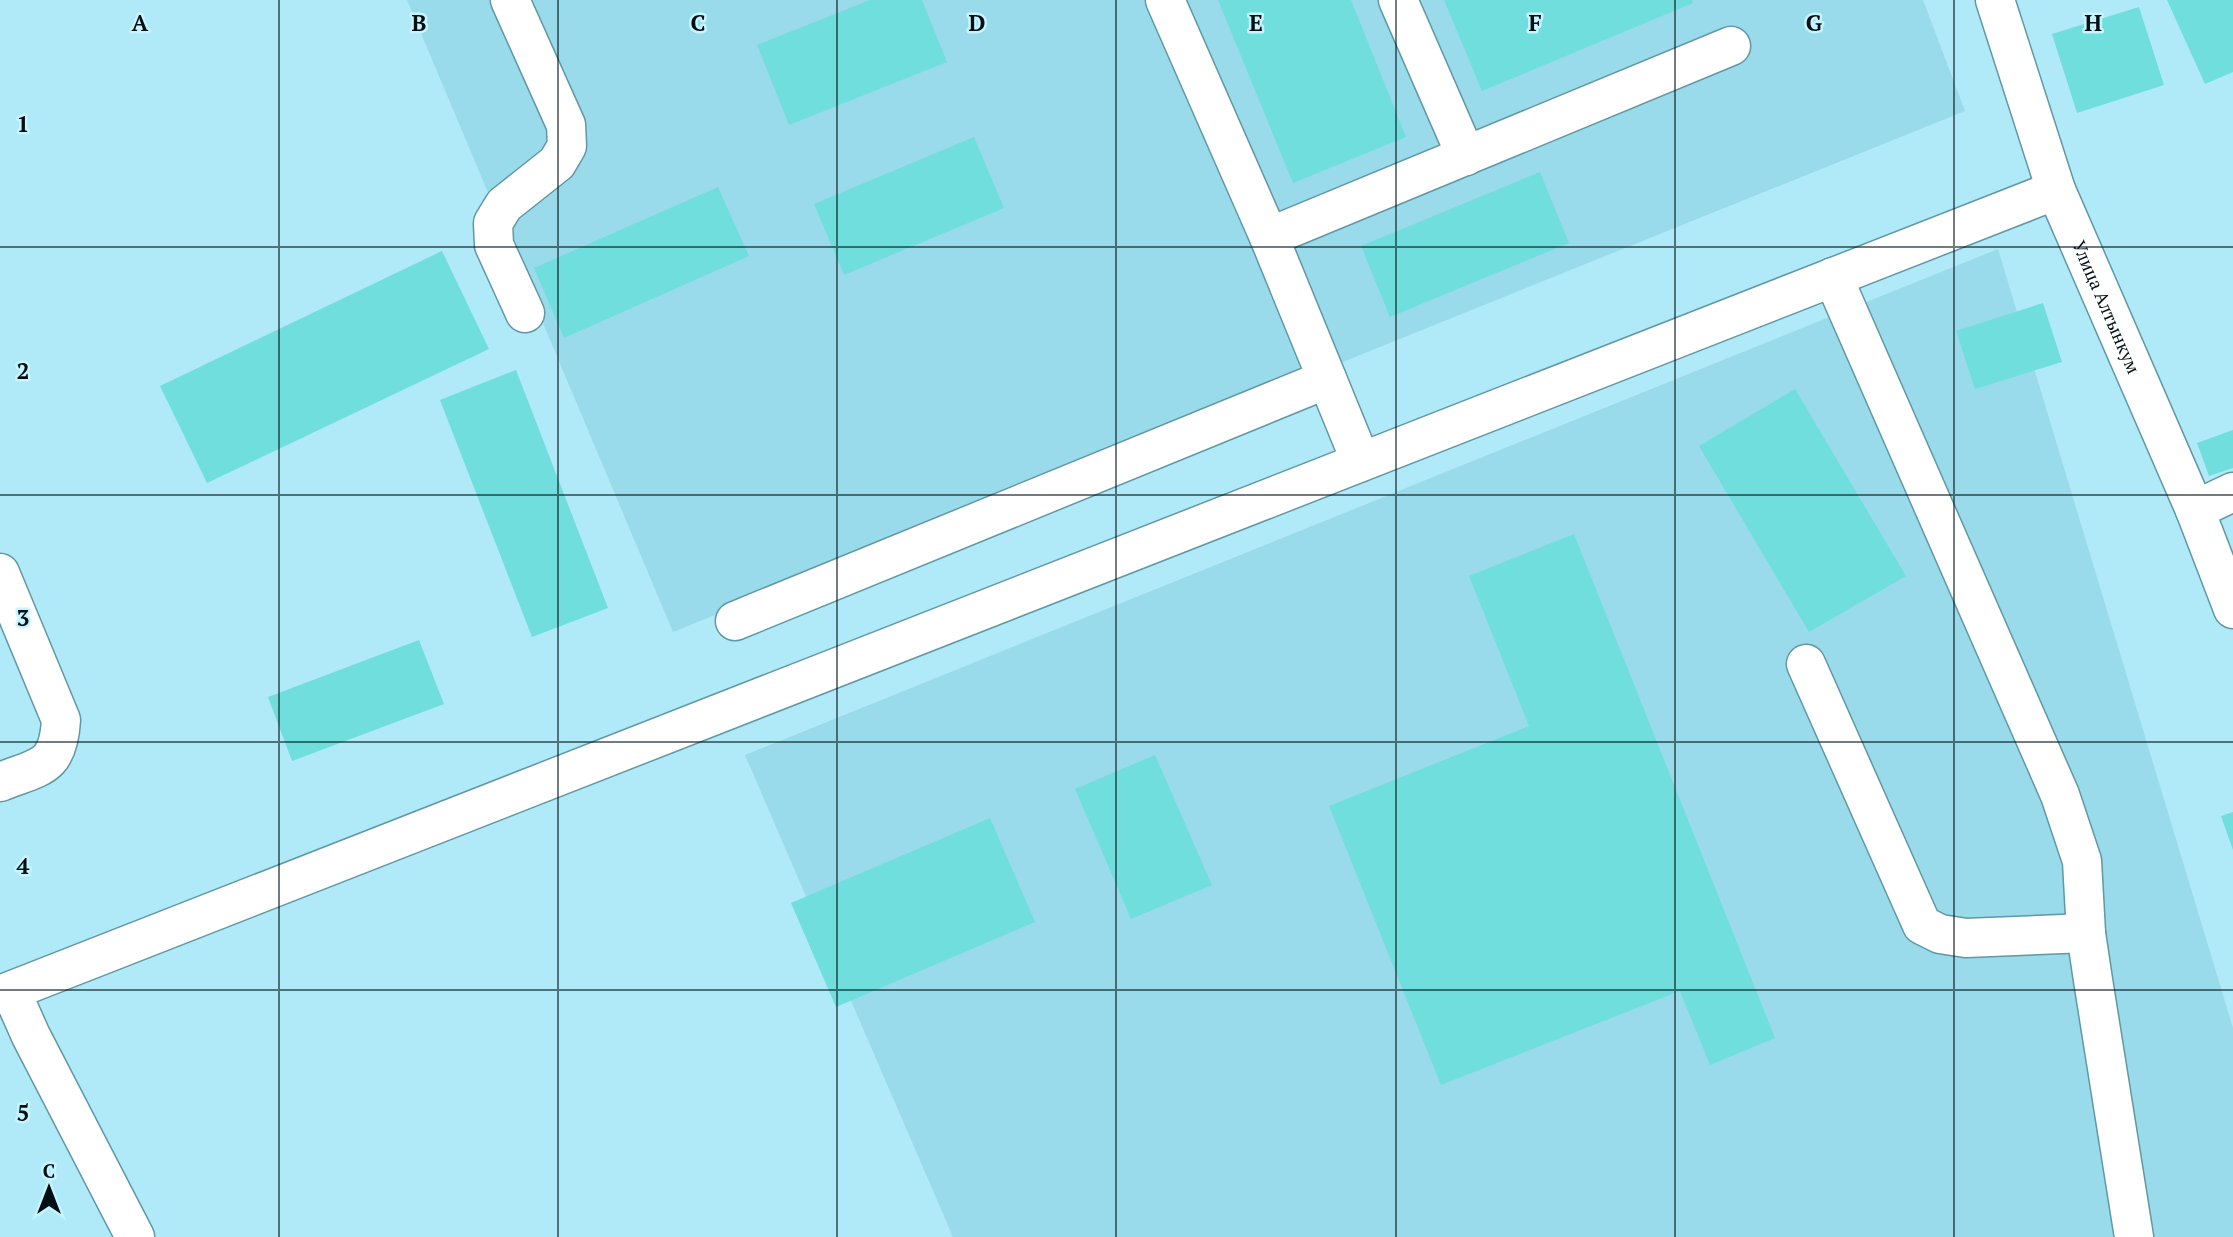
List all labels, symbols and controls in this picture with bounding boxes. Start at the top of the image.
text: A [132,7,149,38]
text: B [412,7,427,38]
text: C [691,7,706,38]
text: D [969,7,986,38]
text: E [1249,7,1263,38]
text: F [1528,7,1542,38]
text: G [1806,7,1823,38]
text: H [2084,7,2102,38]
text: 1 [17,108,30,139]
street label: Улица Алтынкум [2067,237,2146,377]
text: 2 [17,355,30,386]
text: 3 [17,602,30,633]
text: 4 [17,850,30,881]
text: 5 [17,1097,30,1128]
north arrow [14,1153,84,1223]
text: С [43,1158,55,1183]

